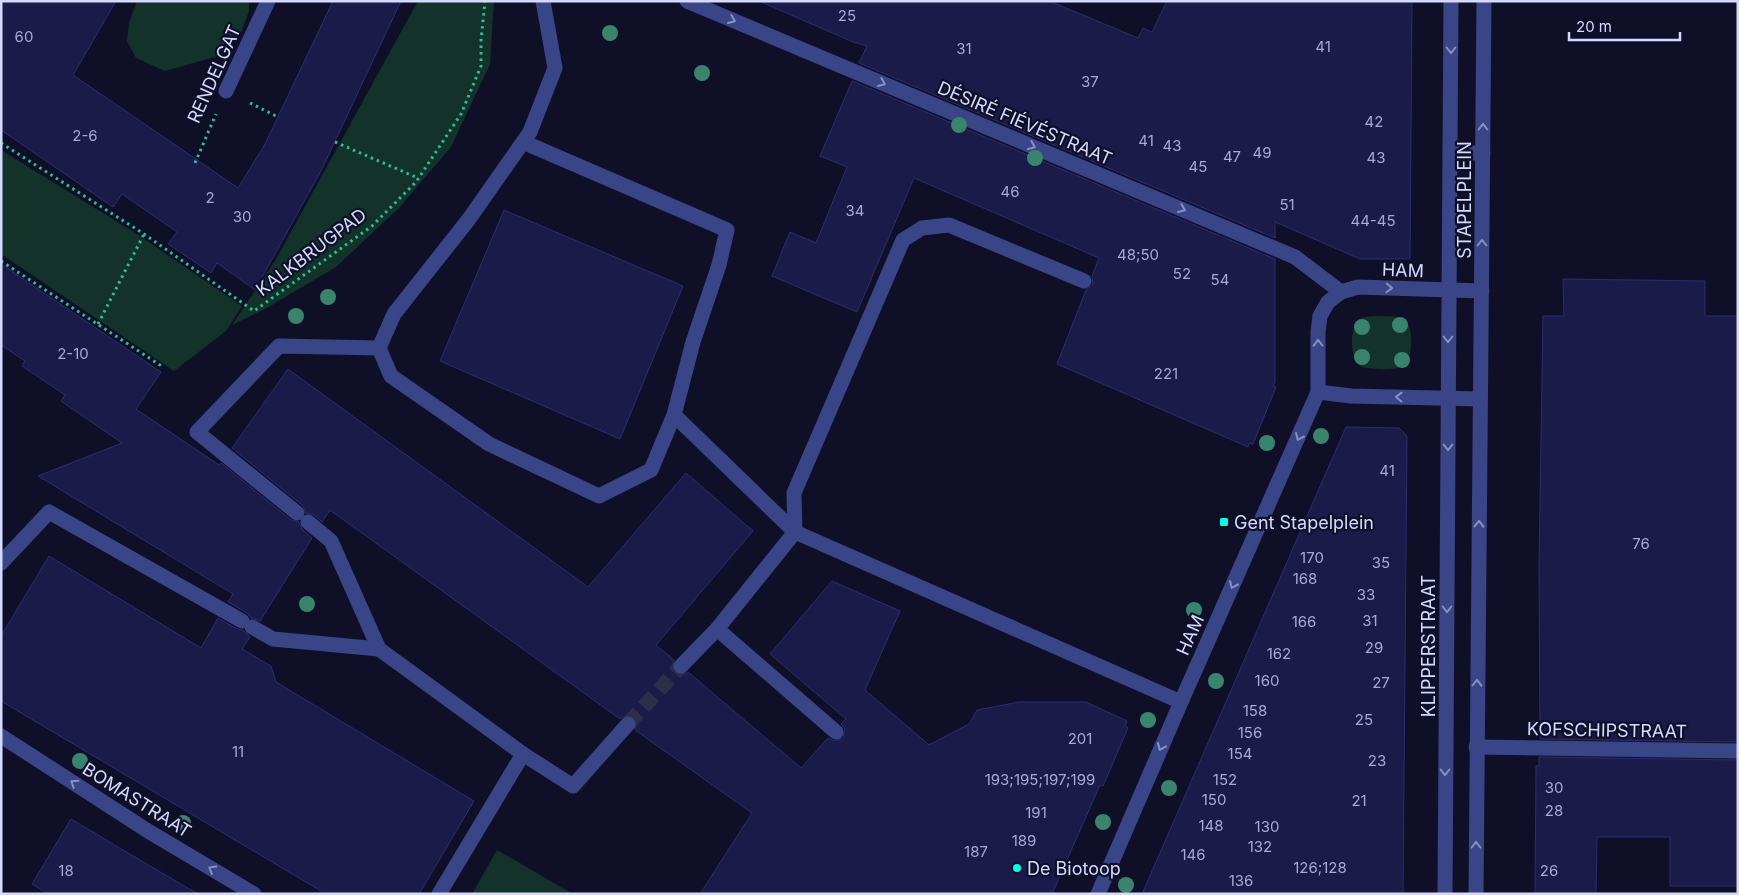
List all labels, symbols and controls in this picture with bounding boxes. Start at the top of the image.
house number: 25 [838,6,856,25]
scale bar [1569,10,1680,42]
one-way arrow [727,14,736,25]
text: 20 m [1576,17,1612,36]
street label: RENDELGAT [183,22,245,126]
house number: 60 [15,27,33,46]
house number: 41 [1315,37,1331,56]
house number: 31 [956,39,972,58]
one-way arrow [1446,46,1456,54]
house number: 37 [1081,72,1099,91]
street label: DÉSIRÉ FIÉVÉSTRAAT [935,76,1116,169]
one-way arrow [877,77,886,88]
house number: 42 [1365,112,1383,131]
one-way arrow [1478,123,1488,130]
house number: 2-6 [72,126,98,145]
house number: 41 [1138,131,1154,150]
house number: 43 [1163,136,1181,155]
one-way arrow [1027,140,1036,151]
street label: STAPELPLEIN [1454,141,1475,259]
house number: 49 [1253,143,1272,162]
house number: 47 [1223,147,1241,166]
house number: 43 [1367,148,1385,167]
house number: 45 [1189,157,1207,176]
house number: 46 [1001,182,1020,201]
house number: 2 [205,188,215,207]
house number: 51 [1279,195,1295,214]
house number: 34 [846,201,864,220]
one-way arrow [1177,203,1186,214]
street label: KALKBRUGPAD [252,204,370,300]
house number: 30 [233,207,251,226]
house number: 44-45 [1350,211,1396,230]
one-way arrow [1477,238,1488,246]
house number: 48;50 [1117,245,1159,264]
street label: HAM [1382,259,1424,281]
house number: 52 [1173,264,1191,283]
house number: 54 [1211,270,1229,289]
one-way arrow [1386,283,1393,293]
one-way arrow [1443,336,1453,343]
one-way arrow [1313,339,1323,346]
house number: 2-10 [57,344,89,363]
house number: 221 [1154,364,1178,383]
one-way arrow [1395,392,1403,402]
one-way arrow [1294,432,1305,441]
one-way arrow [1443,444,1453,451]
house number: 41 [1379,461,1395,480]
place label: Gent Stapelplein [1234,512,1374,533]
marker: Gent Stapelplein [1218,516,1230,528]
one-way arrow [1474,520,1484,528]
house number: 76 [1632,534,1650,553]
house number: 170 [1300,548,1324,567]
house number: 35 [1372,553,1390,572]
house number: 168 [1293,569,1317,588]
street label: KLIPPERSTRAAT [1418,575,1439,717]
one-way arrow [1228,580,1239,589]
house number: 33 [1357,585,1375,604]
one-way arrow [1442,606,1452,614]
house number: 31 [1362,611,1378,630]
street label: HAM [1172,612,1208,658]
house number: 166 [1292,612,1316,631]
house number: 29 [1365,638,1383,657]
house number: 162 [1267,644,1291,663]
house number: 160 [1255,671,1279,690]
house number: 27 [1372,673,1390,692]
one-way arrow [1472,678,1482,686]
house number: 158 [1243,701,1267,720]
house number: 25 [1355,710,1373,729]
street label: KOFSCHIPSTRAAT [1527,718,1687,742]
house number: 156 [1238,723,1262,742]
house number: 201 [1068,729,1092,748]
house number: 11 [232,742,244,761]
one-way arrow [1157,742,1168,751]
house number: 154 [1228,744,1252,763]
house number: 23 [1368,751,1386,770]
street label: BOMASTRAAT [79,758,195,842]
one-way arrow [1440,768,1451,776]
house number: 193;195;197;199 [985,770,1095,789]
house number: 152 [1213,770,1237,789]
house number: 30 [1545,778,1563,797]
one-way arrow [70,780,80,789]
house number: 150 [1202,790,1226,809]
house number: 21 [1351,791,1367,810]
house number: 28 [1545,801,1563,820]
house number: 191 [1025,803,1047,822]
house number: 148 [1198,816,1224,835]
house number: 130 [1255,817,1279,836]
house number: 189 [1012,831,1036,850]
house number: 132 [1248,837,1272,856]
one-way arrow [1471,841,1481,848]
house number: 187 [964,842,988,861]
house number: 146 [1180,845,1206,864]
place label: De Biotoop [1027,858,1121,879]
house number: 126;128 [1293,858,1347,877]
house number: 18 [58,861,74,880]
house number: 26 [1540,861,1558,880]
marker: De Biotoop [1011,862,1023,874]
one-way arrow [208,865,217,875]
house number: 136 [1229,871,1253,890]

